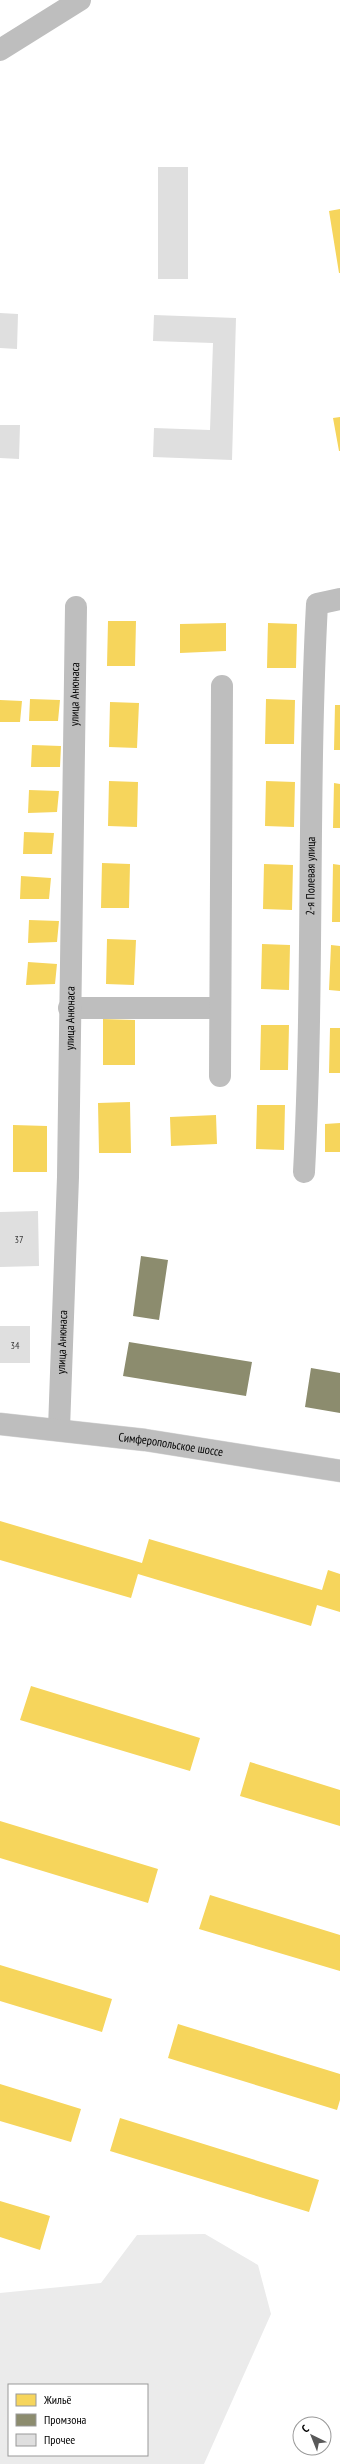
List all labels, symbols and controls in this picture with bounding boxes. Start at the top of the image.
street label: улица Анюнаса [66,662,82,726]
street label: 2-я Полевая улица [302,836,318,916]
street label: улица Анюнаса [62,986,78,1050]
house number: 37 [15,1233,24,1246]
street label: улица Анюнаса [53,1310,70,1374]
house number: 34 [11,1339,20,1352]
street label: Симферопольское шоссе [118,1429,224,1459]
legend [8,2384,148,2456]
text: Жильё [43,2392,71,2407]
text: Промзона [44,2412,87,2427]
north arrow [292,2416,332,2456]
text: С [299,2422,312,2436]
text: Прочее [44,2432,75,2447]

